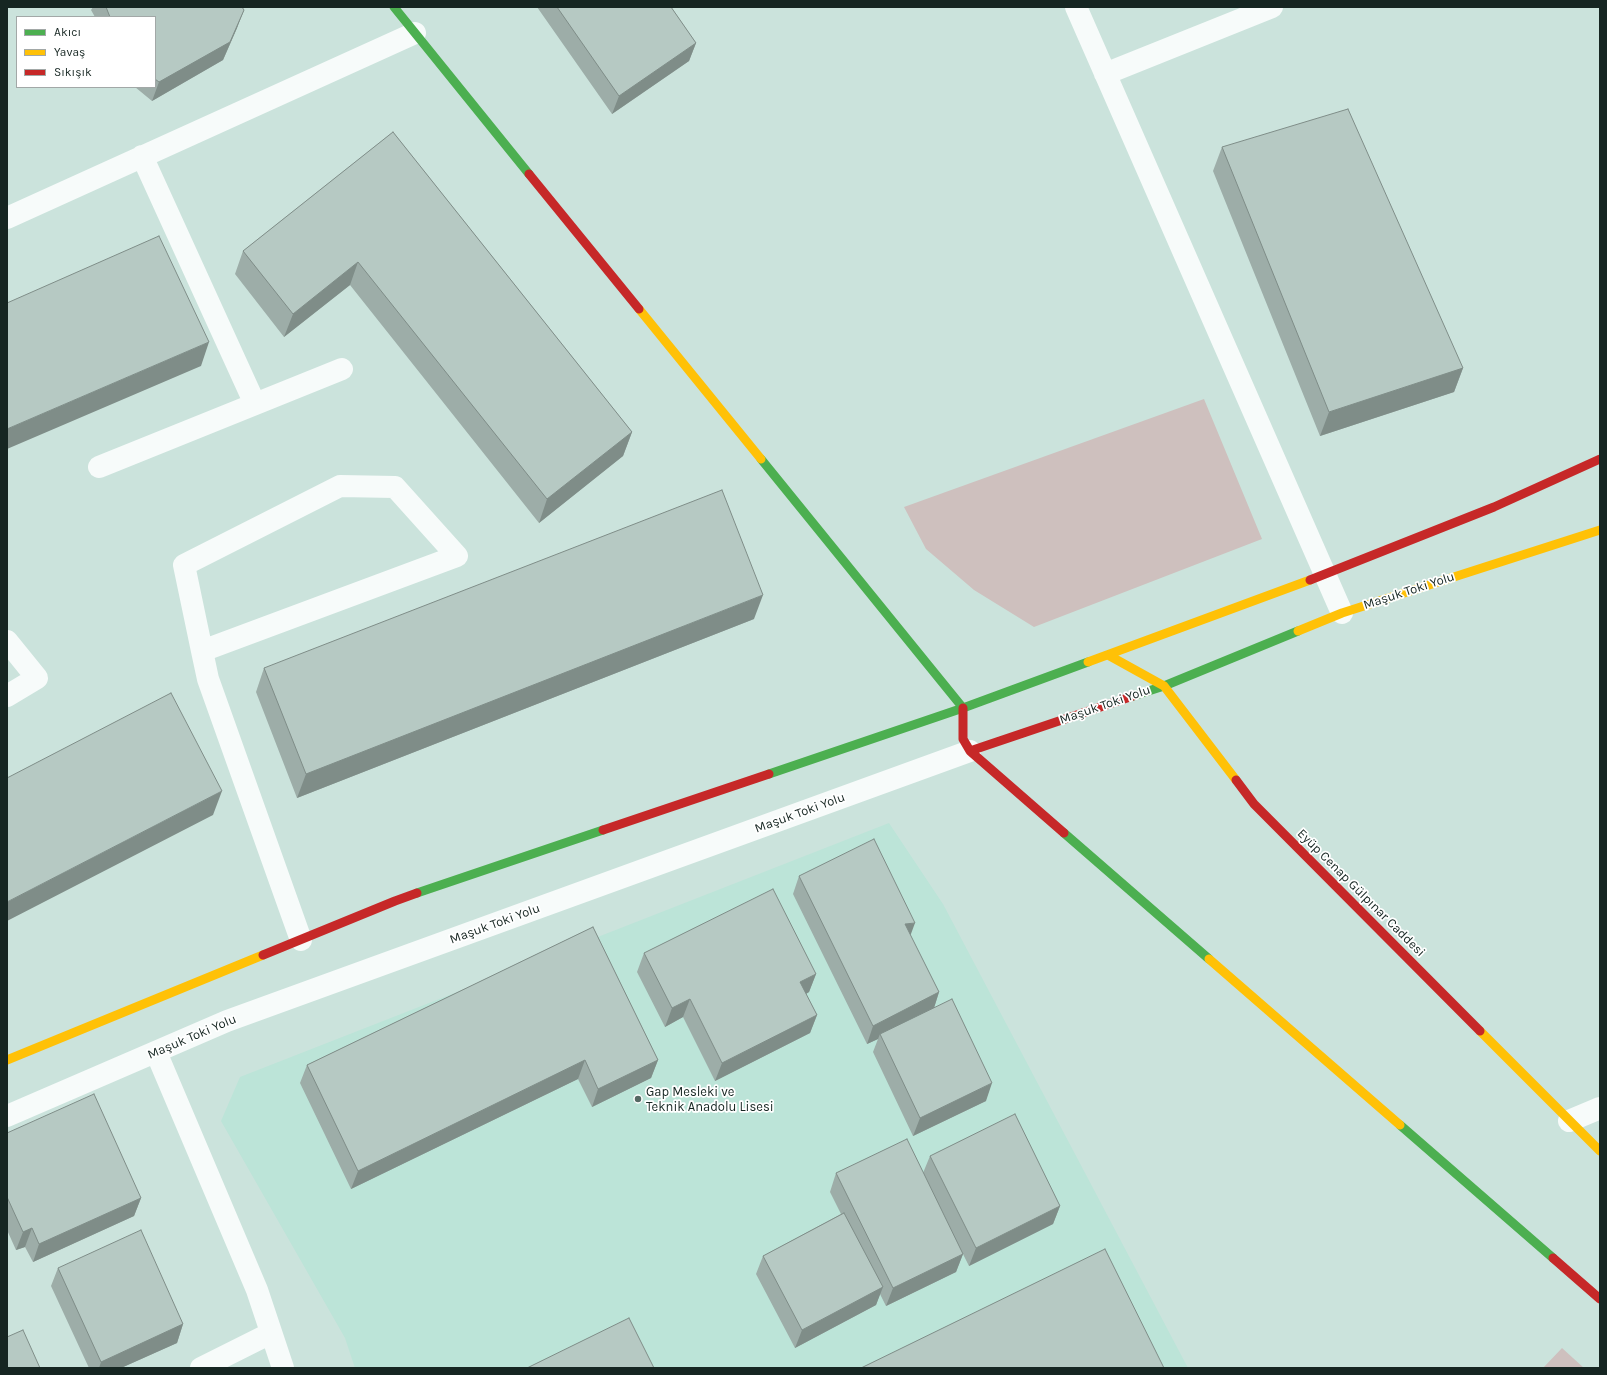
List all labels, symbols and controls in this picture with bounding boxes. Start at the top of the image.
legend [16,16,156,88]
text: Akıcı [54,25,81,39]
text: Yavaş [54,45,85,59]
text: Sıkışık [54,65,92,79]
street label: Maşuk Toki Yolu [1361,569,1457,613]
street label: Maşuk Toki Yolu [1058,682,1152,728]
street label: Maşuk Toki Yolu [753,789,847,837]
street label: Eyüp Cenap Gülpınar Caddesi [1294,826,1428,960]
street label: Maşuk Toki Yolu [448,900,542,948]
street label: Maşuk Toki Yolu [145,1011,239,1063]
place label: Gap Mesleki ve Teknik Anadolu Lisesi [646,1084,774,1115]
marker: Gap Mesleki ve Teknik Anadolu Lisesi [633,1094,643,1104]

